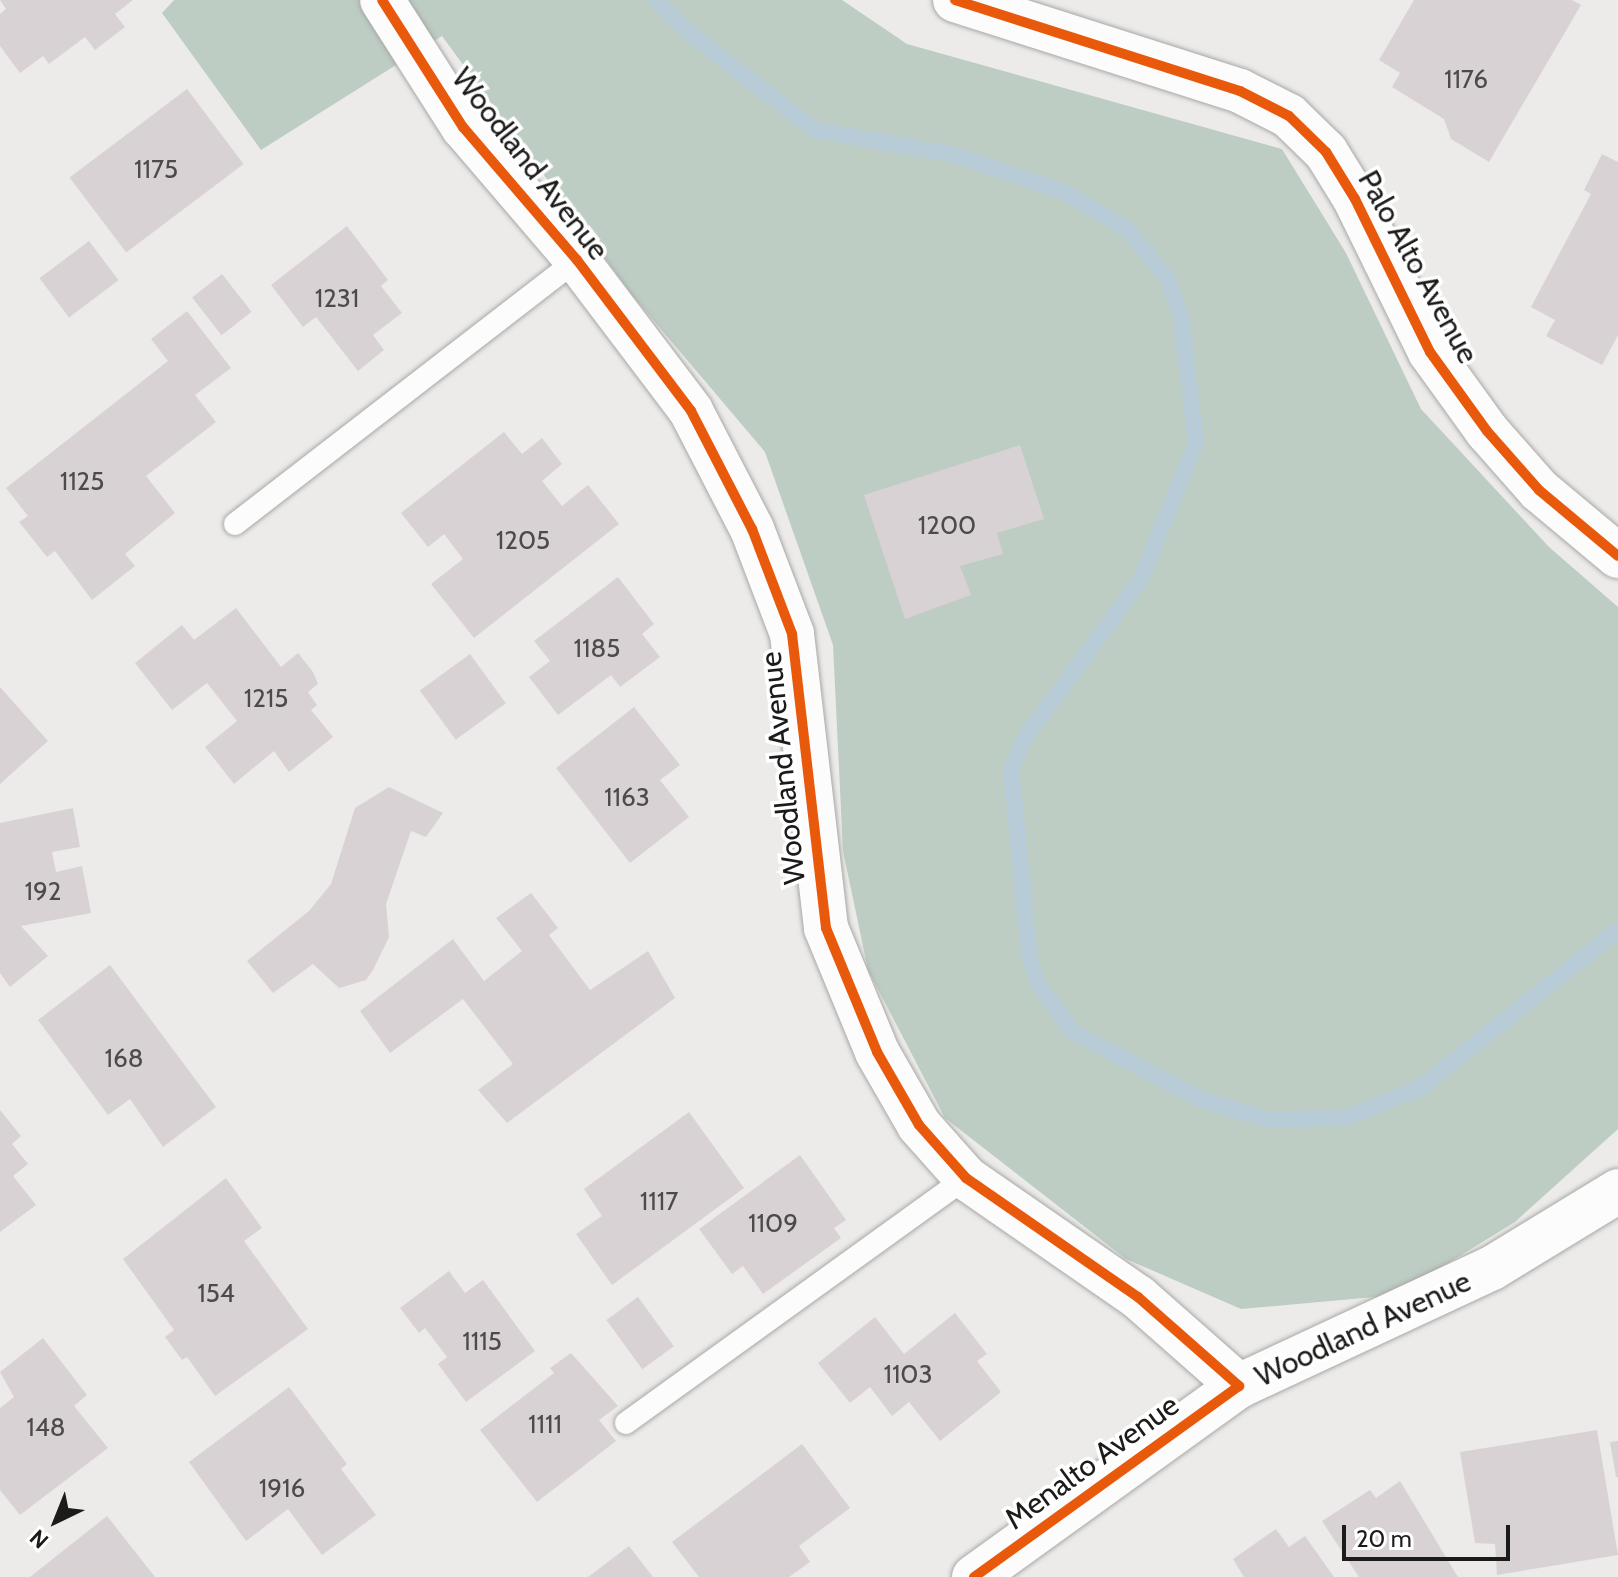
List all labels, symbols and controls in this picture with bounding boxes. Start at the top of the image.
street label: Woodland Avenue [444,61,616,267]
house number: 1176 [1444,64,1488,96]
house number: 1175 [134,154,178,186]
street label: Palo Alto Avenue [1350,164,1486,370]
house number: 1231 [315,283,359,315]
house number: 1125 [60,466,104,498]
house number: 1200 [918,510,976,542]
house number: 1205 [496,525,550,557]
house number: 1185 [574,633,620,665]
street label: Woodland Avenue [753,650,813,886]
house number: 1215 [244,683,288,715]
house number: 1163 [604,782,650,814]
house number: 192 [25,876,61,908]
house number: 168 [105,1043,143,1075]
house number: 1117 [640,1186,678,1218]
house number: 1109 [748,1208,798,1240]
street label: Woodland Avenue [1250,1263,1476,1395]
house number: 154 [197,1278,235,1310]
house number: 1115 [462,1326,502,1358]
house number: 1103 [883,1359,933,1391]
street label: Menalto Avenue [998,1387,1186,1537]
house number: 1111 [528,1409,562,1441]
house number: 148 [26,1412,66,1444]
house number: 1916 [259,1473,305,1505]
north arrow [16,1481,96,1561]
scale bar [1346,1509,1514,1559]
text: N [24,1524,54,1554]
text: 20 m [1356,1524,1412,1553]

